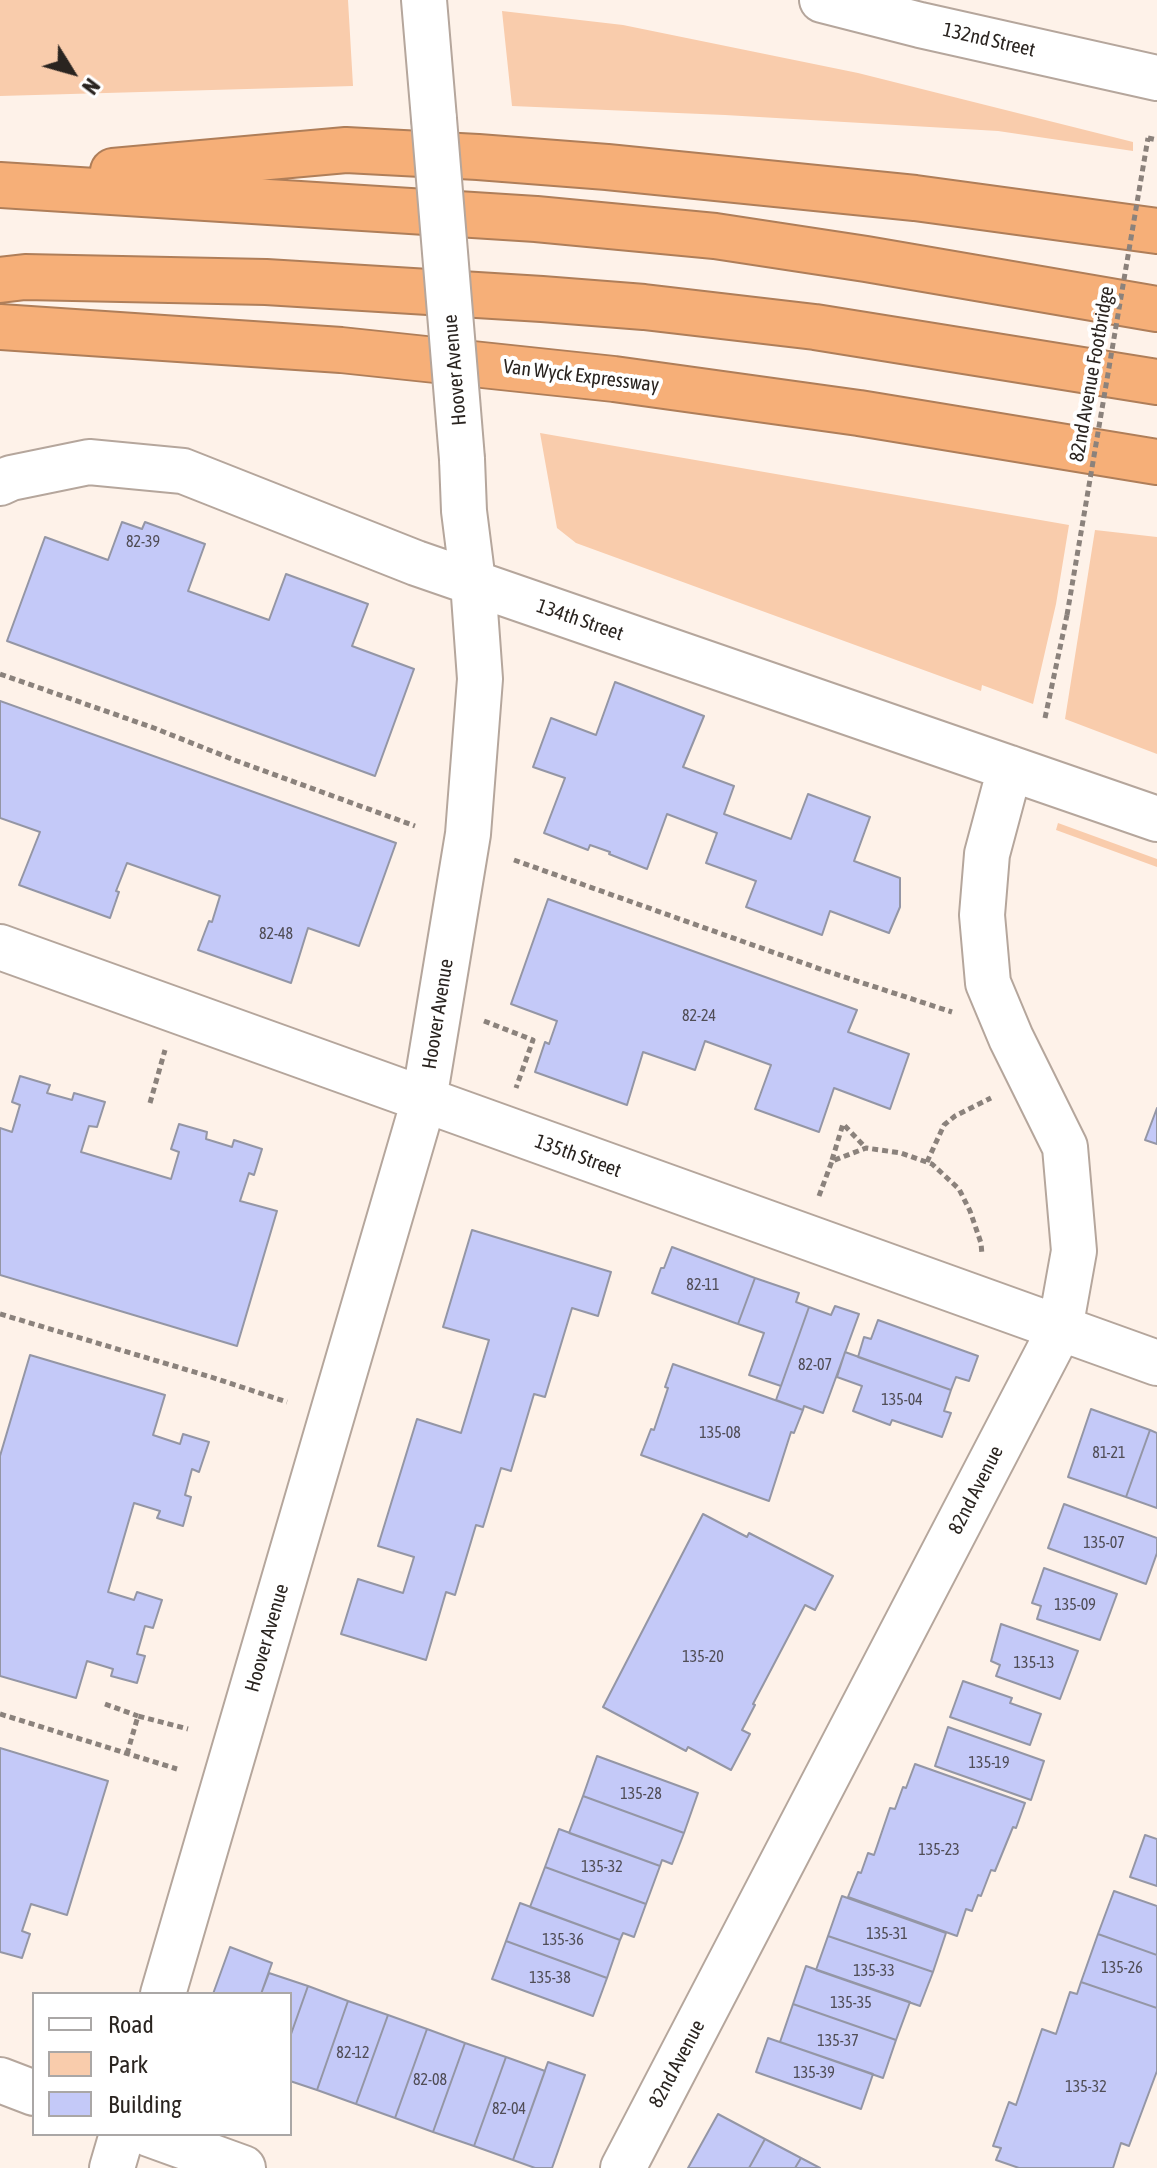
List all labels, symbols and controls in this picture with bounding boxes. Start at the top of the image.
street label: 132nd Street [941,18,1037,62]
north arrow [32,32,112,112]
text: N [77,73,105,99]
street label: 82nd Avenue Footbridge [1065,284,1119,464]
street label: Hoover Avenue [438,313,472,427]
street label: Van Wyck Expressway [502,355,660,397]
house number: 82-39 [126,532,160,552]
street label: 134th Street [533,594,627,646]
house number: 82-48 [259,924,293,944]
street label: Hoover Avenue [417,957,459,1071]
house number: 82-24 [682,1006,716,1026]
street label: 135th Street [531,1129,625,1183]
house number: 82-11 [686,1275,720,1295]
house number: 82-07 [798,1355,832,1375]
house number: 135-04 [881,1390,923,1410]
house number: 135-08 [699,1423,741,1443]
street label: 82nd Avenue [943,1442,1009,1538]
house number: 81-21 [1092,1443,1126,1463]
house number: 135-07 [1083,1533,1125,1553]
street label: Hoover Avenue [240,1581,294,1695]
house number: 135-09 [1054,1595,1096,1615]
house number: 135-20 [682,1647,724,1667]
house number: 135-13 [1014,1653,1054,1673]
house number: 135-19 [969,1753,1009,1773]
house number: 135-28 [620,1784,662,1804]
house number: 135-23 [918,1840,960,1860]
house number: 135-32 [581,1857,623,1877]
house number: 135-31 [866,1924,908,1944]
house number: 135-36 [542,1930,584,1950]
house number: 135-26 [1101,1958,1143,1978]
house number: 135-33 [853,1961,895,1981]
house number: 135-38 [529,1968,571,1988]
legend [32,1992,292,2136]
house number: 135-35 [830,1993,872,2013]
text: Road [108,2011,154,2038]
street label: 82nd Avenue [644,2016,710,2112]
house number: 135-37 [817,2031,859,2051]
house number: 82-12 [336,2043,370,2063]
text: Park [108,2051,148,2078]
house number: 135-39 [793,2063,835,2083]
house number: 82-08 [413,2070,447,2090]
house number: 135-32 [1065,2077,1107,2097]
text: Building [108,2091,181,2118]
house number: 82-04 [492,2099,526,2119]

